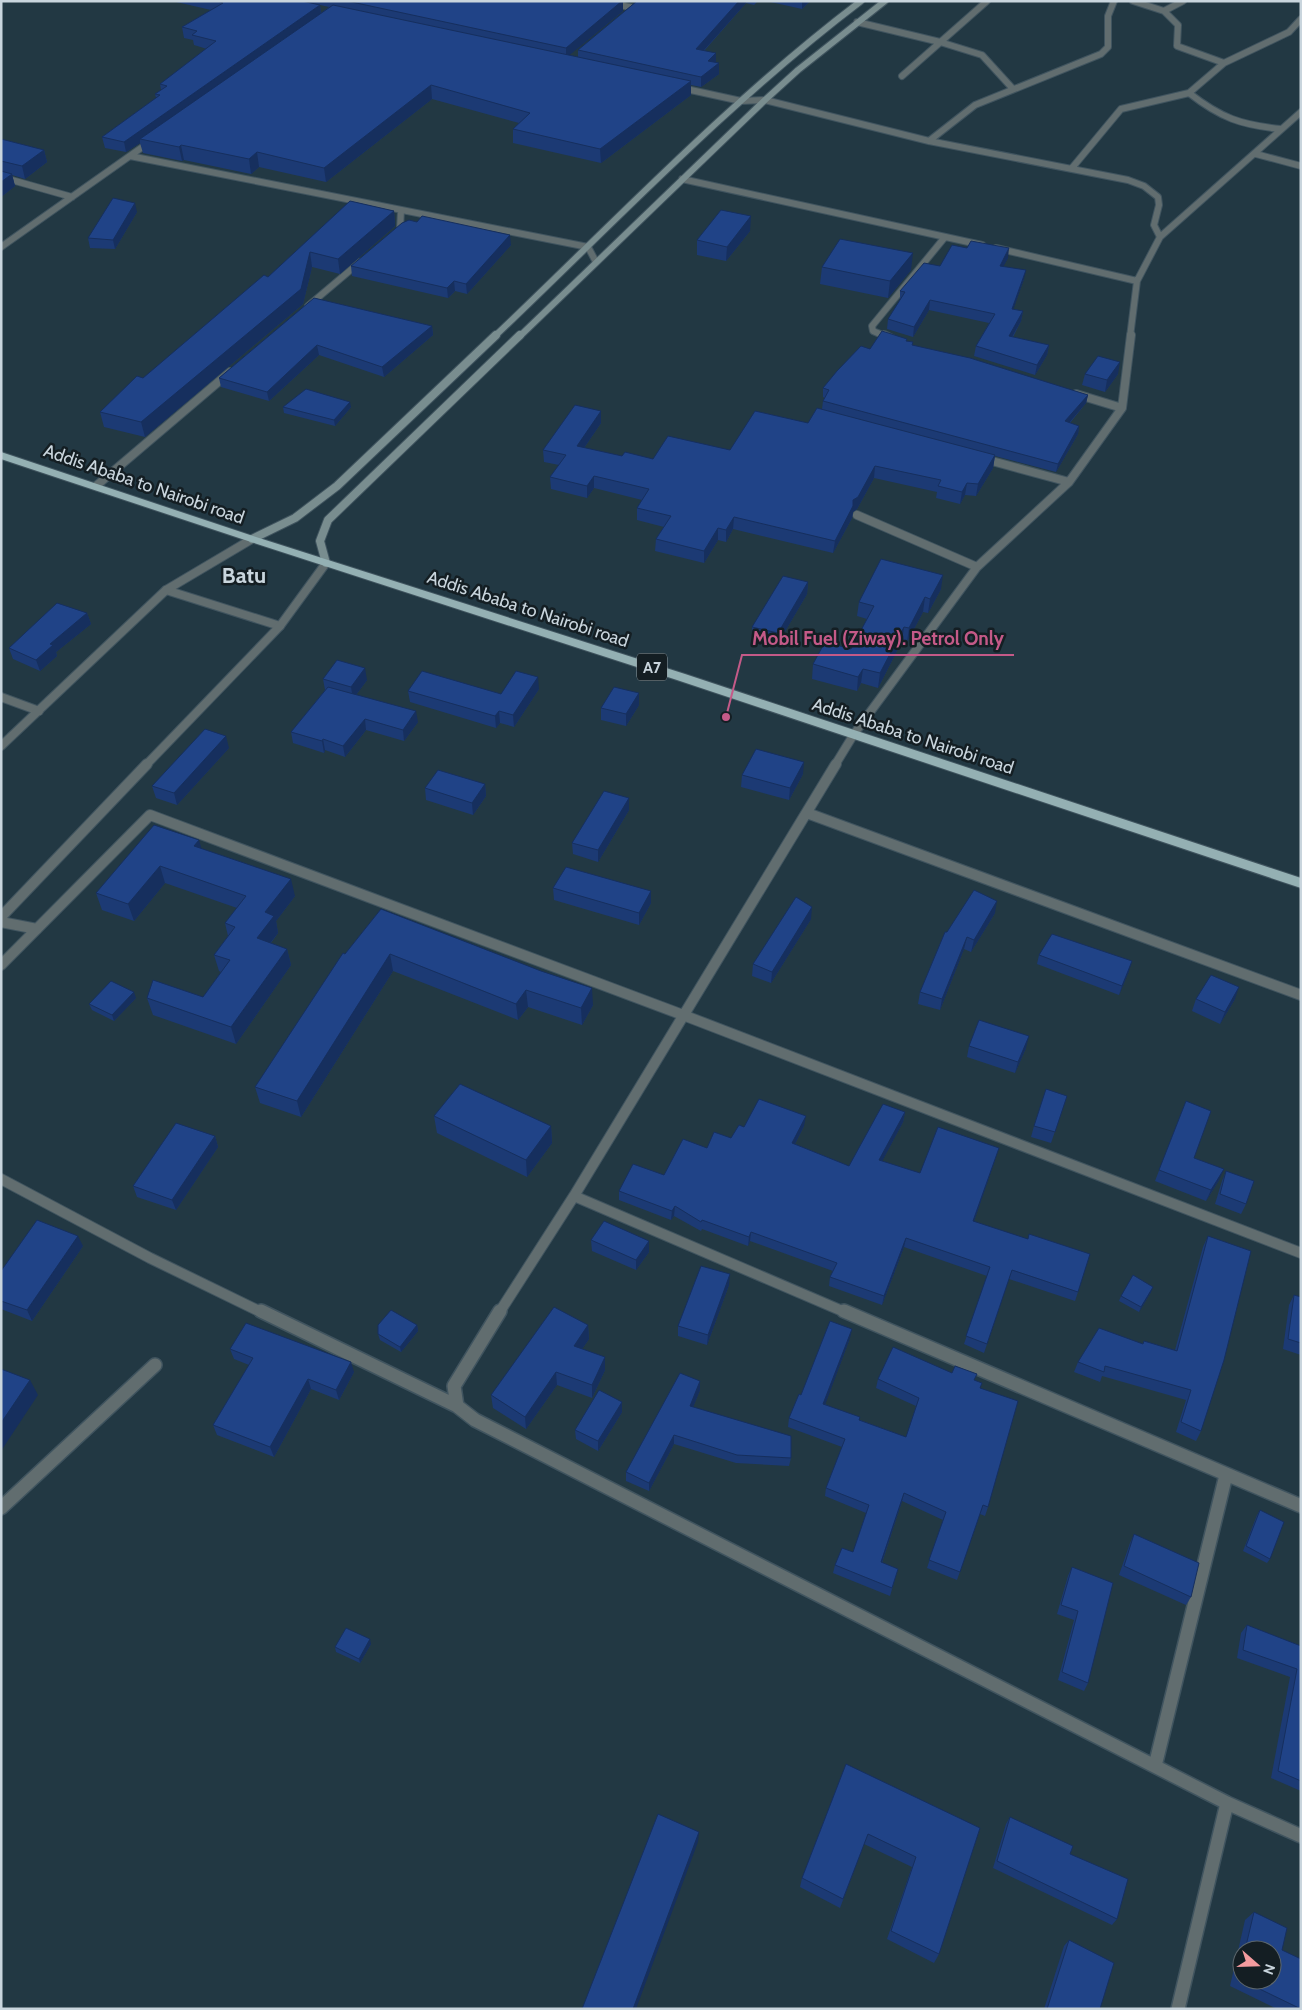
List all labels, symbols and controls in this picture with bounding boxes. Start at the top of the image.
street label: Addis Ababa to Nairobi road [41,439,247,529]
district label: Batu [222,562,266,589]
street label: Addis Ababa to Nairobi road [424,566,632,652]
callout: Mobil Fuel (Ziway). Petrol Only [742,621,1014,655]
text: Mobil Fuel (Ziway). Petrol Only [752,627,1005,650]
road number: A7 [637,654,667,680]
street label: Addis Ababa to Nairobi road [809,693,1017,779]
north arrow [1232,1940,1282,1990]
text: N [1259,1962,1279,1977]

